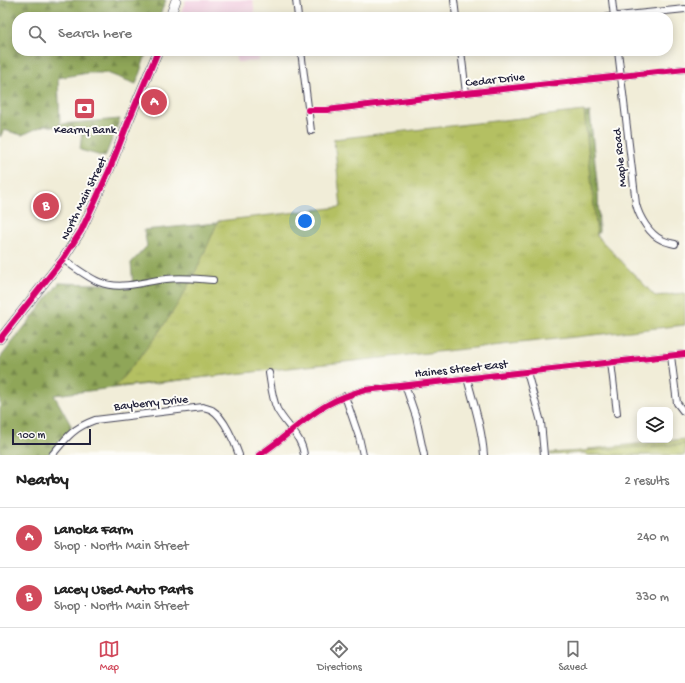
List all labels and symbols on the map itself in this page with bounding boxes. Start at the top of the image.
street label: Cedar Drive [465,71,526,91]
pin: A [141,87,167,117]
bank icon: Kearny Bank [72,95,98,121]
place label: Kearny Bank [54,124,118,138]
street label: Maple Road [611,127,631,188]
street label: North Main Street [59,154,111,243]
pin: B [33,191,59,221]
your location [295,211,315,231]
street label: Haines Street East [414,358,510,382]
street label: Bayberry Drive [112,393,190,415]
scale bar [12,427,91,446]

